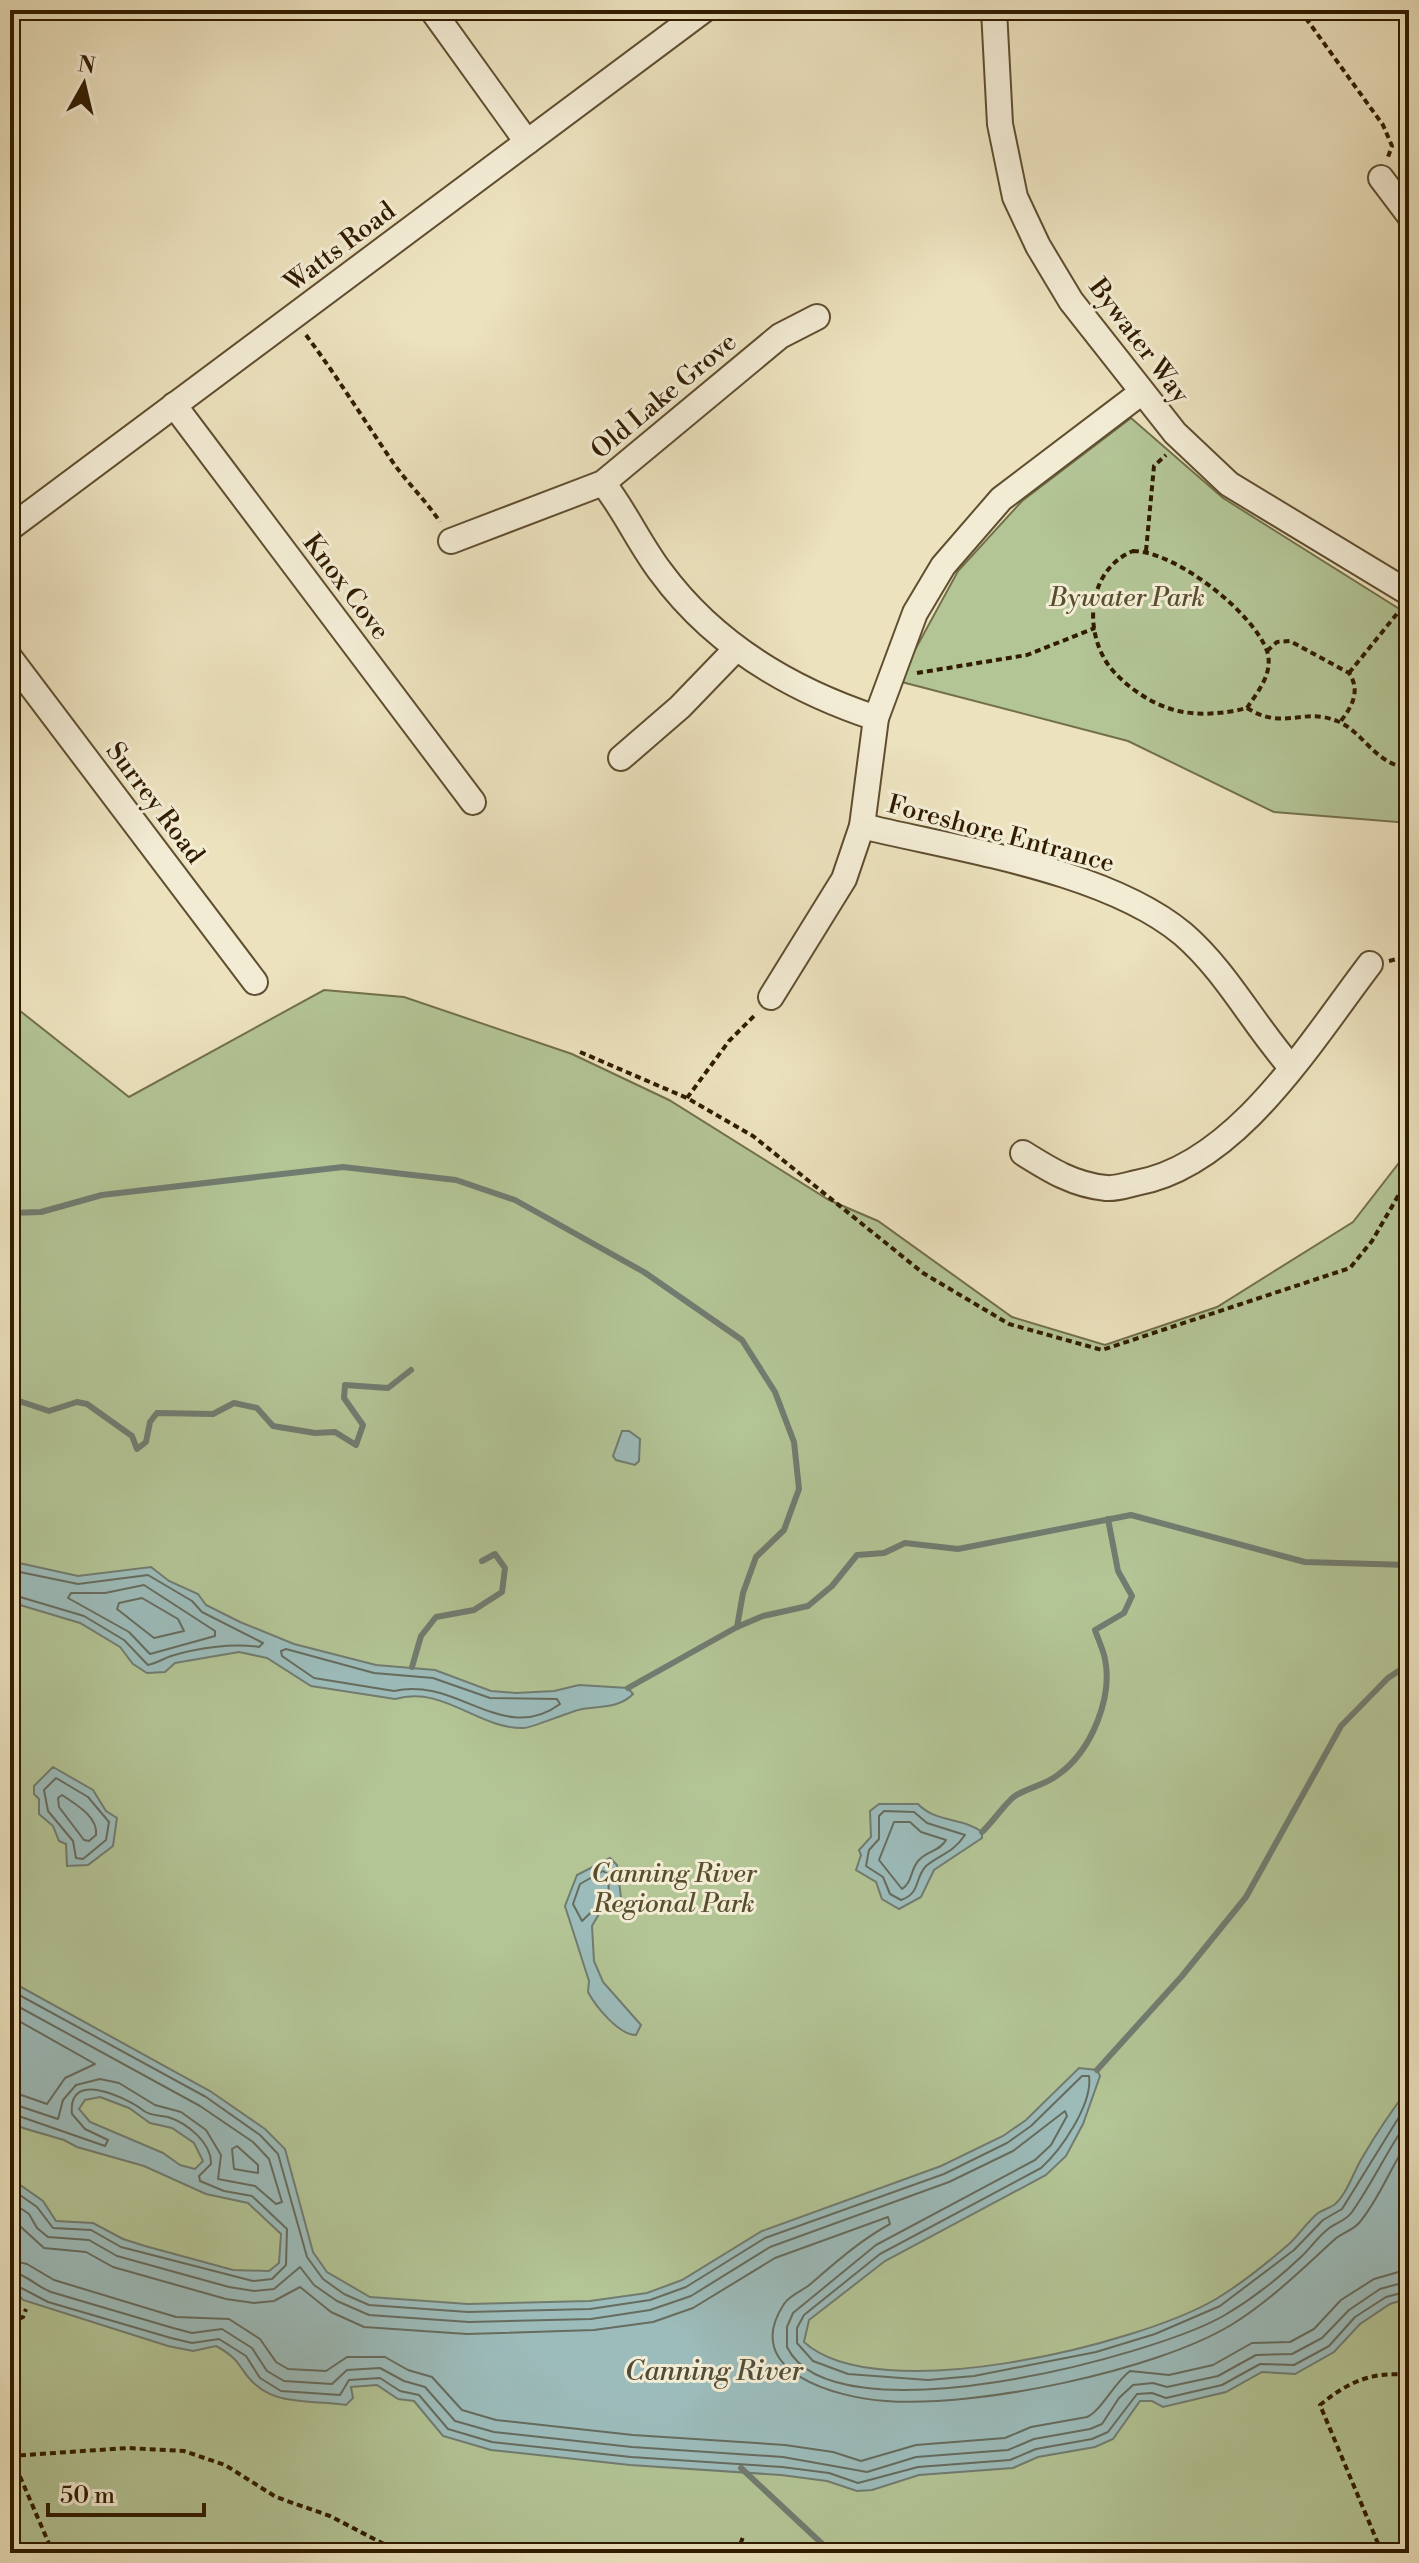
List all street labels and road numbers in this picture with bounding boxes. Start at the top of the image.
street label: Watts Road [277,195,402,300]
street label: Bywater Way [1081,272,1196,410]
street label: Old Lake Grove [585,326,743,466]
street label: Knox Cove [296,528,396,646]
street label: Surrey Road [99,736,211,870]
street label: Foreshore Entrance [884,788,1118,880]

